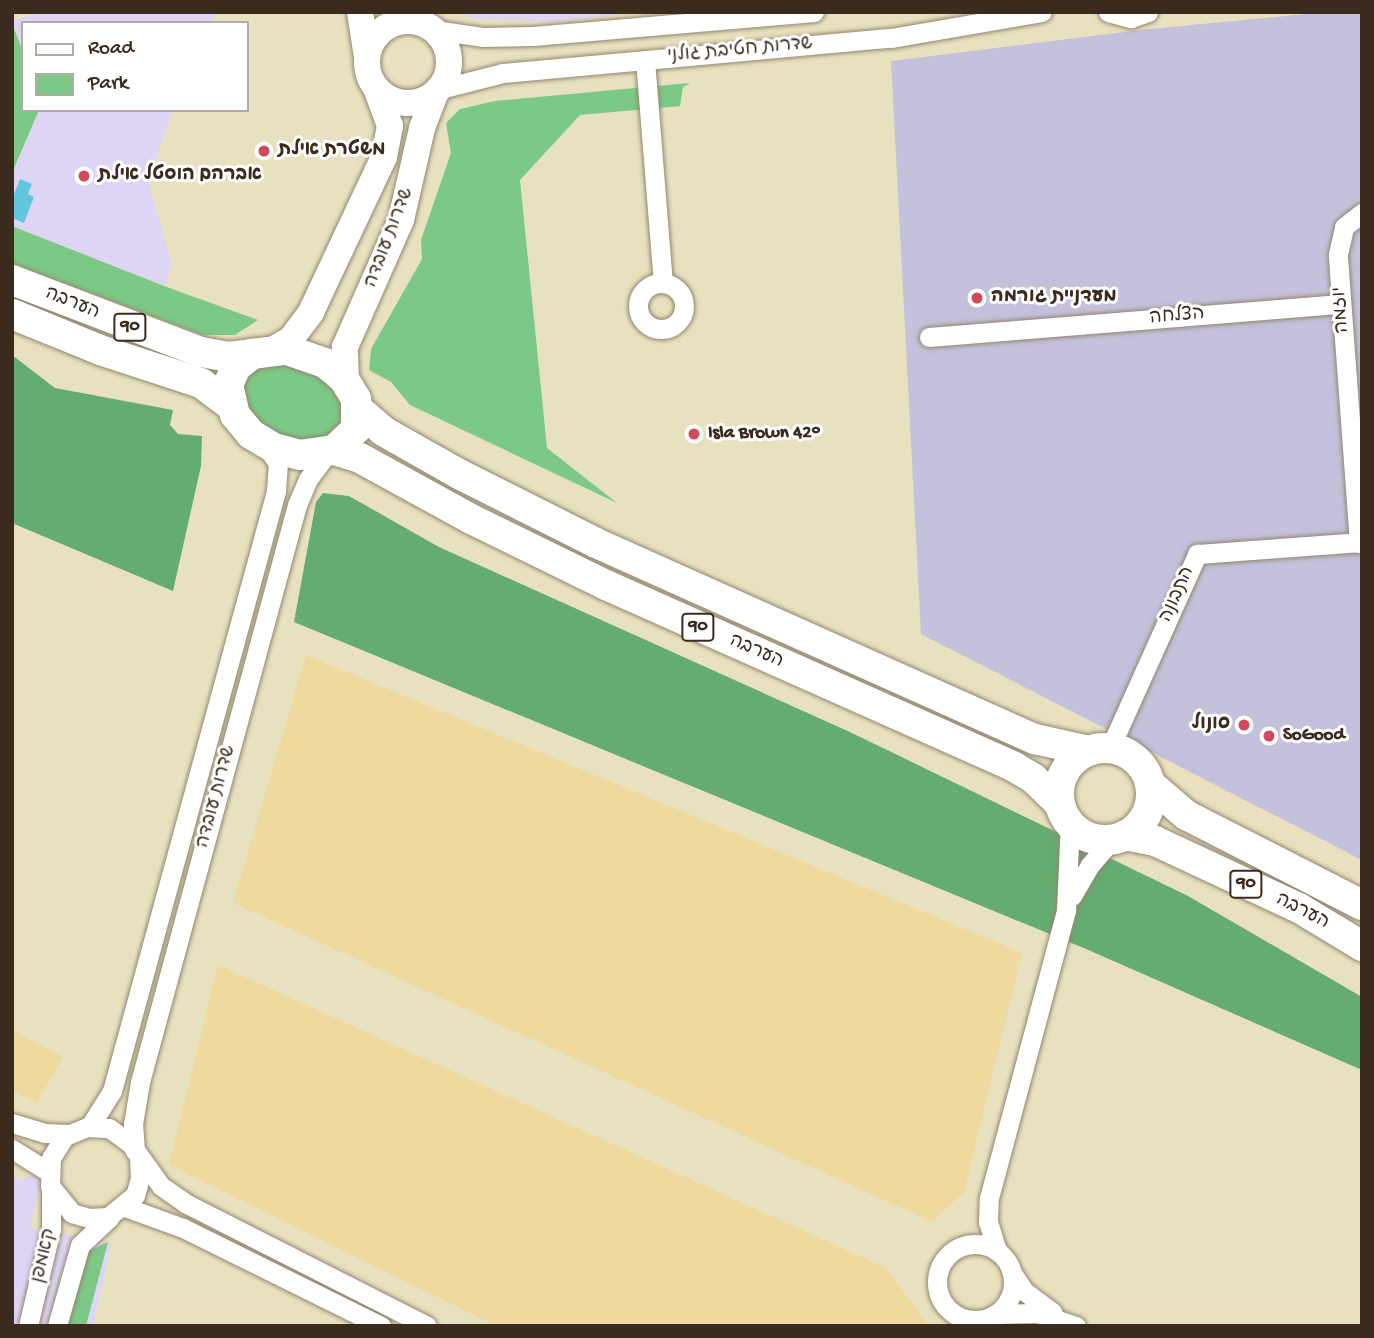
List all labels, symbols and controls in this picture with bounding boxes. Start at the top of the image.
legend [21,21,248,112]
street label: שדרות חטיבת גולני [666,33,814,69]
text: Road [88,37,134,62]
text: Park [88,72,128,97]
place label: משטרת אילת [278,140,386,162]
marker: משטרת אילת [256,143,272,159]
place label: אברהם הוסטל אילת [98,165,262,187]
marker: אברהם הוסטל אילת [76,168,92,184]
street label: שדרות עובדה [360,185,420,291]
street label: הערבה [41,283,103,325]
street label: יוזמה [1329,286,1355,334]
place label: מעדניית גורמה [991,287,1117,309]
marker: מעדניית גורמה [969,290,985,306]
street label: הצלחה [1148,303,1206,331]
road number: 90 [113,312,148,342]
place label: Isla Brown 42° [708,423,820,445]
marker: Isla Brown 42° [686,426,702,442]
street label: התבונה [1156,564,1200,626]
road number: 90 [680,612,716,642]
street label: הערבה [725,630,787,674]
place label: סונול [1192,714,1230,736]
marker: סונול [1236,717,1252,733]
place label: SoGood [1283,725,1345,747]
marker: SoGood [1261,728,1277,744]
street label: שדרות עובדה [192,743,242,851]
road number: 90 [1228,870,1264,898]
street label: הערבה [1271,889,1333,935]
street label: קאמפן [28,1227,62,1285]

